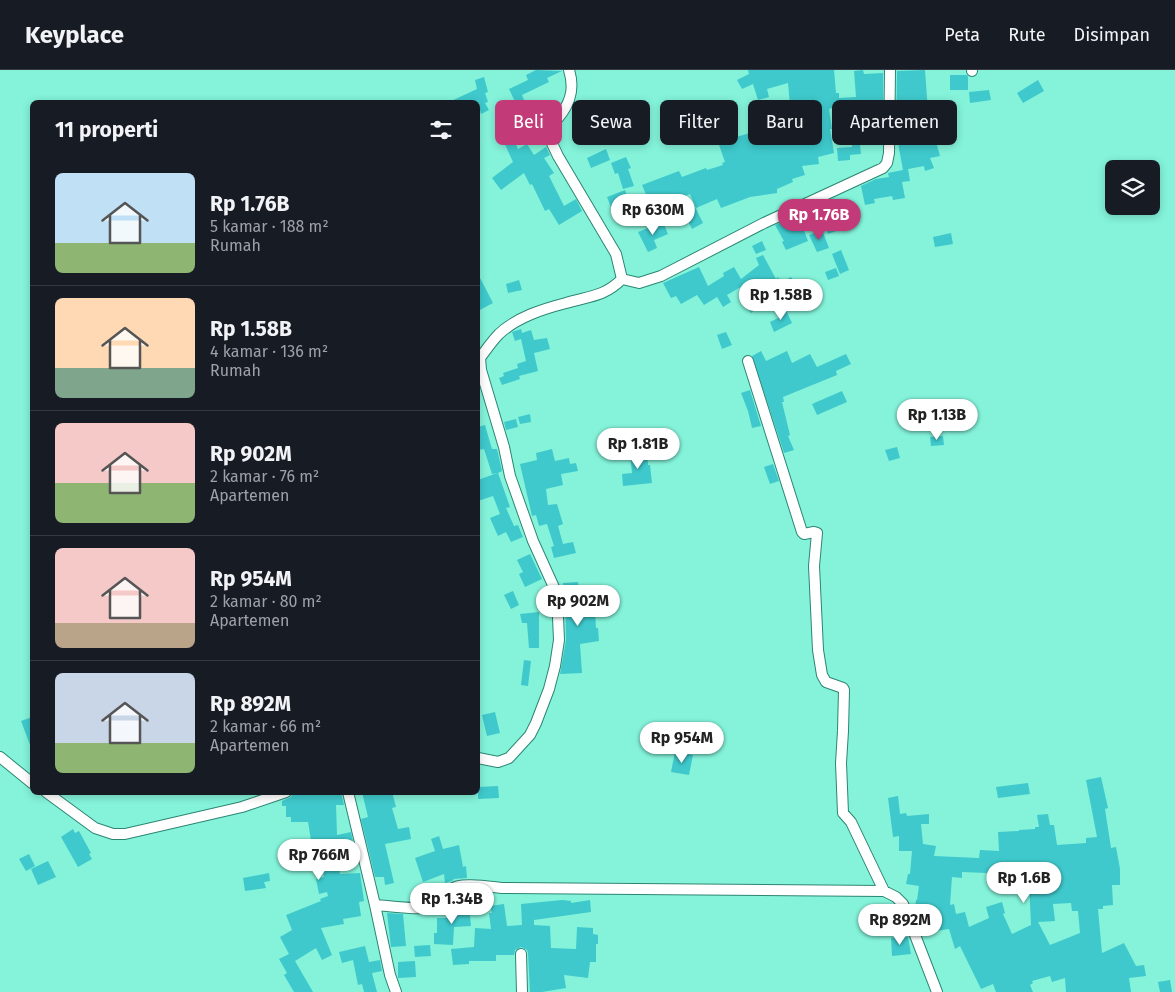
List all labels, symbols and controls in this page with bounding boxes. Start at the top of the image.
text: Keyplace [25,21,124,49]
text: Peta [944,24,980,46]
text: Rute [1008,24,1046,46]
text: Disimpan [1074,24,1150,46]
chip: Beli [495,100,562,145]
chip: Sewa [572,100,650,145]
chip: Filter [660,100,738,145]
chip: Baru [748,100,822,145]
chip: Apartemen [832,100,957,145]
icon: filters [427,116,455,144]
text: 11 properti [55,117,158,143]
map controls [1105,160,1160,215]
button: layers [1105,160,1160,215]
text: Rp 1.76B [210,191,290,217]
icon: home [95,193,155,253]
pin: Rp 630M [607,194,699,236]
pin: Rp 1.76B [767,198,871,241]
text: Rp 630M [622,200,684,219]
text: Rp 1.76B [789,205,849,224]
text: 5 kamar · 188 m² [210,217,329,236]
text: Rumah [210,236,261,255]
pin: Rp 1.58B [729,278,833,321]
text: Rp 1.58B [750,285,812,304]
text: Rp 1.58B [210,316,292,342]
icon: home [95,318,155,378]
text: 4 kamar · 136 m² [210,342,328,361]
text: Rumah [210,361,261,380]
pin: Rp 1.13B [885,398,989,441]
text: Rp 1.13B [908,405,966,424]
pin: Rp 1.81B [586,428,690,470]
text: Rp 1.81B [608,434,668,453]
text: Rp 902M [210,441,292,467]
icon: home [95,443,155,503]
text: 2 kamar · 76 m² [210,467,319,486]
text: Apartemen [210,486,289,505]
text: Rp 954M [210,566,292,592]
icon: home [95,568,155,628]
pin: Rp 902M [532,584,624,627]
text: Rp 902M [547,591,609,610]
text: 2 kamar · 80 m² [210,592,322,611]
text: Apartemen [210,611,289,630]
text: Rp 892M [210,691,291,717]
icon: home [95,693,155,753]
text: 2 kamar · 66 m² [210,717,321,736]
pin: Rp 954M [636,722,728,764]
text: Rp 954M [651,728,713,747]
text: Apartemen [210,736,289,755]
pin: Rp 766M [273,838,365,881]
text: Rp 766M [288,845,350,864]
pin: Rp 1.6B [978,862,1070,904]
text: Rp 1.6B [997,868,1051,887]
pin: Rp 1.34B [400,882,504,925]
text: Rp 1.34B [421,889,483,908]
pin: Rp 892M [854,904,946,946]
text: Rp 892M [869,910,931,929]

